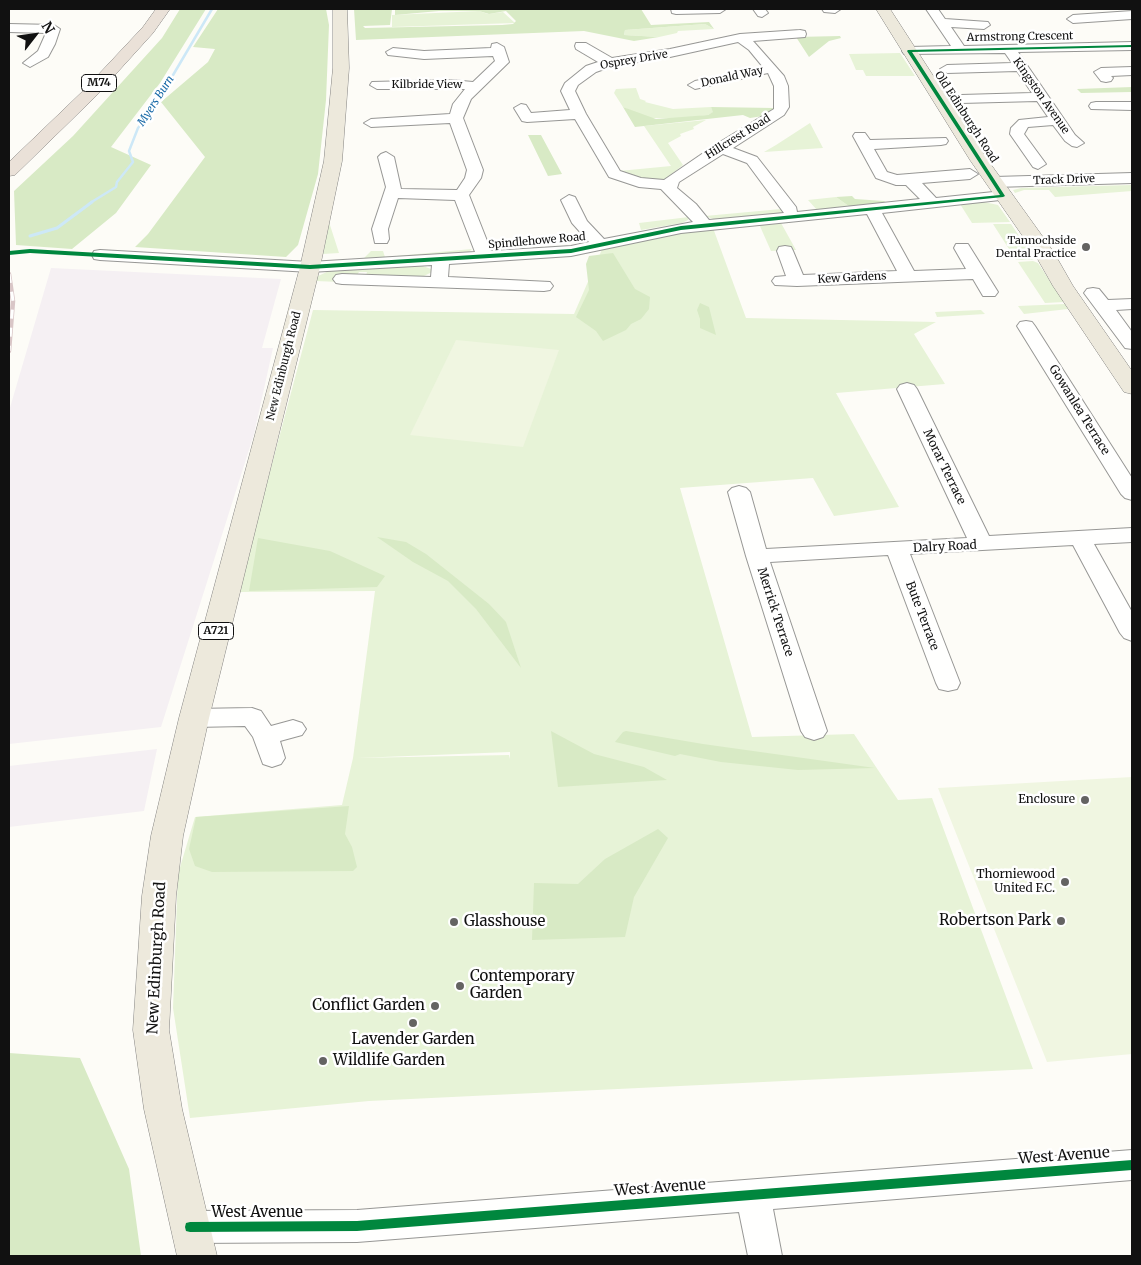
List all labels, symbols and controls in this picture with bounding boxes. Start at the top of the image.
north arrow [10,10,60,60]
text: N [37,18,59,37]
street label: Armstrong Crescent [967,29,1073,45]
street label: Osprey Drive [599,48,669,72]
street label: Kingston Avenue [1010,55,1072,137]
street label: Donald Way [700,64,764,90]
street label: Old Edinburgh Road [932,69,1000,165]
water label: Myers Burn [135,73,177,129]
road number: M74 [82,75,116,92]
street label: Kilbride View [392,78,462,92]
street label: Hillcrest Road [703,112,773,162]
street label: Track Drive [1033,172,1095,188]
street label: Spindlehowe Road [488,230,586,252]
place label: Tannochside Dental Practice [996,234,1076,260]
marker: Tannochside Dental Practice [1080,241,1092,253]
street label: Kew Gardens [817,270,887,286]
street label: New Edinburgh Road [264,310,304,422]
street label: Gowanlea Terrace [1046,362,1112,458]
street label: Morar Terrace [919,427,969,507]
street label: Dalry Road [913,538,977,556]
street label: Merrick Terrace [754,566,796,658]
street label: Bute Terrace [902,580,942,652]
road number: A721 [198,622,234,640]
place label: Enclosure [1018,793,1075,807]
marker: Enclosure [1079,794,1091,806]
place label: Thorniewood United F.C. [976,868,1055,896]
marker: Thorniewood United F.C. [1059,876,1071,888]
street label: New Edinburgh Road [144,881,170,1035]
place label: Robertson Park [939,912,1051,930]
place label: Glasshouse [464,913,545,931]
marker: Robertson Park [1055,915,1067,927]
marker: Glasshouse [448,916,460,928]
place label: Contemporary Garden [470,968,575,1003]
marker: Contemporary Garden [454,980,466,992]
place label: Conflict Garden [312,997,425,1015]
marker: Conflict Garden [429,1000,441,1012]
marker: Lavender Garden [407,1017,419,1029]
place label: Lavender Garden [351,1031,475,1049]
place label: Wildlife Garden [333,1052,445,1070]
marker: Wildlife Garden [317,1055,329,1067]
street label: West Avenue [1018,1144,1110,1168]
street label: West Avenue [614,1176,706,1200]
street label: West Avenue [211,1204,303,1222]

